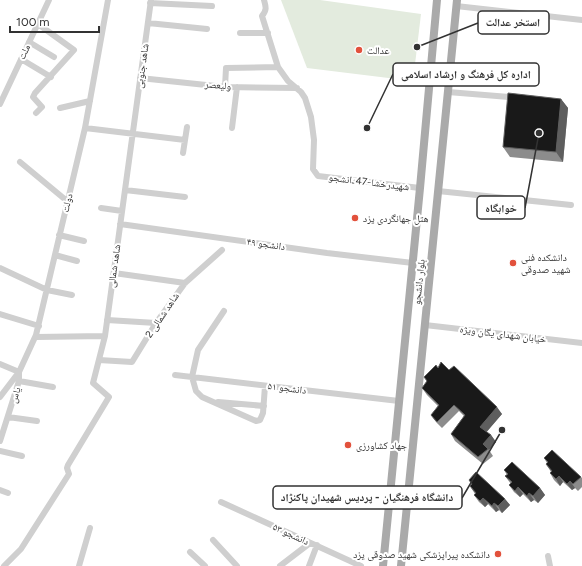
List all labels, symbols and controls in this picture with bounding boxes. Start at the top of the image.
scale bar [10,8,99,34]
callout: استخر عدالت [478,11,549,34]
text: 100 m [16,15,50,29]
text: استخر عدالت [486,16,540,29]
street label: ملت [15,42,33,62]
street label: شاهد جنوبی [132,42,152,89]
place label: عدالت [367,44,389,57]
marker: عدالت [354,45,364,55]
callout: اداره کل فرهنگ و ارشاد اسلامی [393,63,539,86]
text: اداره کل فرهنگ و ارشاد اسلامی [401,68,531,82]
street label: ولیعصر [203,77,232,93]
street label: شهیدرخشا-47دانشجو [328,171,410,193]
street label: دولت [59,192,75,214]
callout: خوابگاه [477,196,525,219]
text: خوابگاه [485,202,517,215]
place label: هتل جهانگردی یزد [363,212,429,225]
marker: هتل جهانگردی یزد [350,213,360,223]
street label: دانشجو ۴۹ [246,235,286,253]
street label: شاهد شمالی [105,243,124,289]
place label: دانشکده فنی شهید صدوقی [521,251,571,276]
street label: بلوار دانشجو [410,258,428,305]
marker: دانشکده فنی شهید صدوقی [508,258,518,268]
street label: شاهد شمالی 2 [142,290,182,340]
street label: خیابان شهدای یگان ویژه [459,322,548,346]
street label: دانشجو ۵۱ [267,379,307,397]
street label: یاس [6,385,24,405]
place label: جهاد کشاورزی [356,439,408,452]
marker: جهاد کشاورزی [343,440,353,450]
callout: دانشگاه فرهنگیان - پردیس شهیدان پاکنژاد [273,486,462,509]
text: دانشگاه فرهنگیان - پردیس شهیدان پاکنژاد [281,491,453,505]
street label: دانشجو ۵۳ [271,520,311,548]
place label: دانشکده پیراپزشکی شهید صدوقی یزد [353,548,490,561]
marker: دانشکده پیراپزشکی شهید صدوقی یزد [493,549,503,559]

